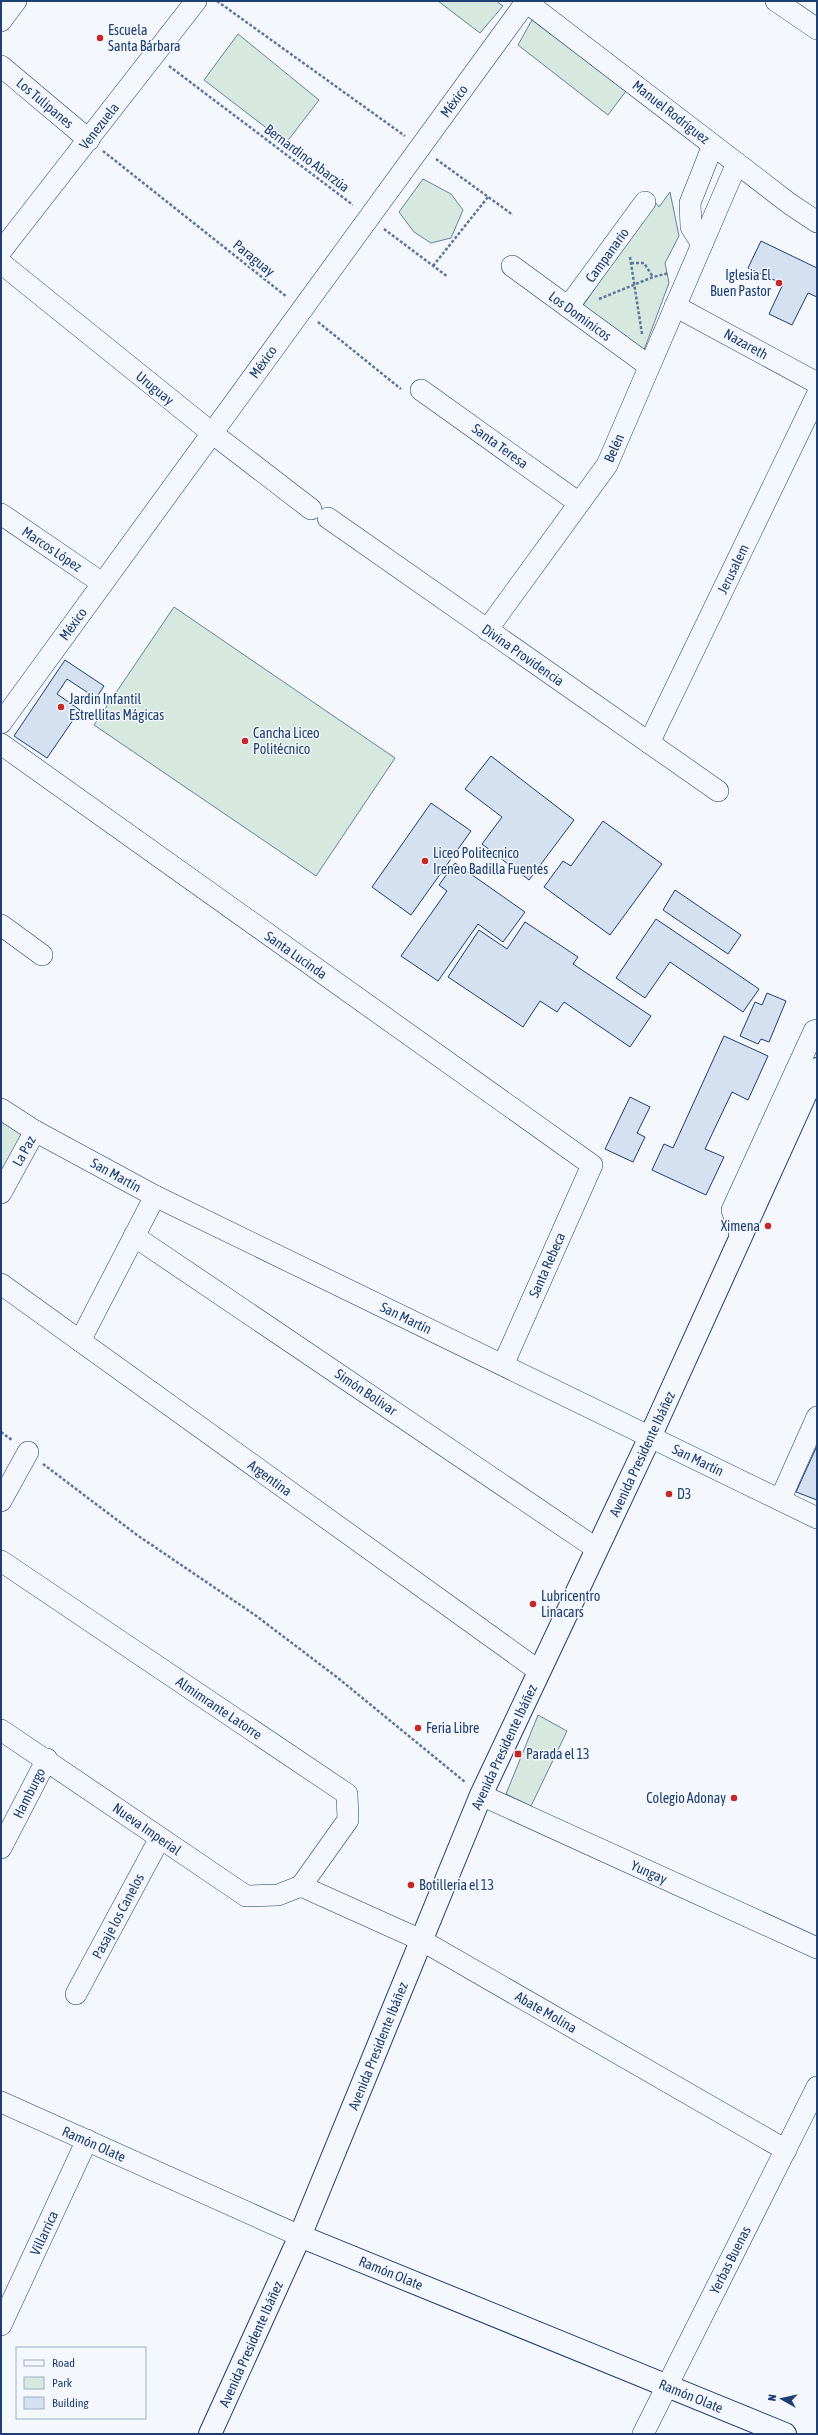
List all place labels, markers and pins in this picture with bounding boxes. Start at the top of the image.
place label: Escuela Santa Bárbara [108,22,180,54]
marker: Escuela Santa Bárbara [95,33,105,43]
place label: Iglesia El Buen Pastor [710,267,772,299]
marker: Iglesia El Buen Pastor [774,278,784,288]
place label: Jardin Infantil Estrellitas Mágicas [69,691,164,723]
marker: Jardin Infantil Estrellitas Mágicas [56,702,66,712]
place label: Cancha Liceo Politécnico [253,725,320,757]
marker: Cancha Liceo Politécnico [240,736,250,746]
place label: Liceo Politecnico Ireneo Badilla Fuentes [433,845,548,877]
marker: Liceo Politecnico Ireneo Badilla Fuentes [420,856,430,866]
place label: Ximena [721,1218,760,1234]
marker: Ximena [763,1221,773,1231]
place label: D3 [677,1486,691,1502]
marker: D3 [664,1489,674,1499]
place label: Lubricentro Linacars [541,1588,600,1620]
marker: Lubricentro Linacars [528,1599,538,1609]
place label: Feria Libre [426,1720,479,1736]
marker: Feria Libre [413,1723,423,1733]
place label: Parada el 13 [526,1746,590,1762]
marker: Parada el 13 [513,1749,523,1759]
place label: Colegio Adonay [646,1790,726,1806]
marker: Colegio Adonay [729,1793,739,1803]
place label: Botilleria el 13 [419,1877,494,1893]
marker: Botilleria el 13 [406,1880,416,1890]

